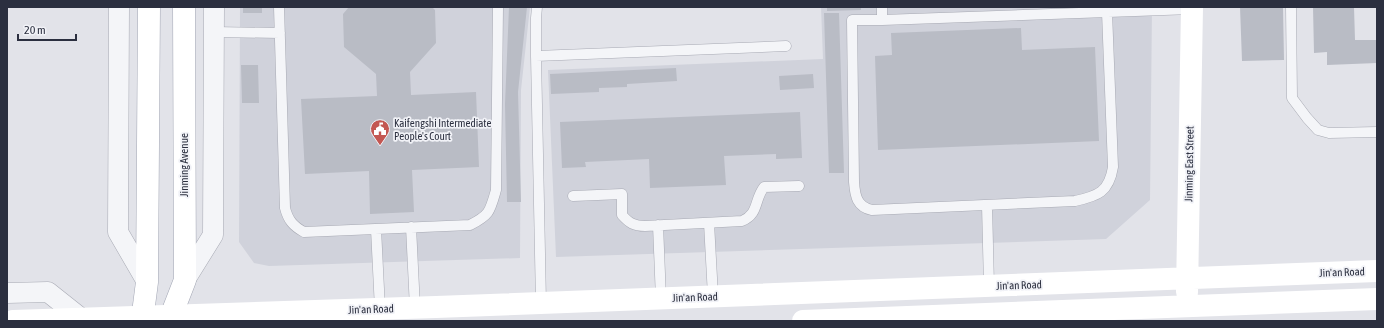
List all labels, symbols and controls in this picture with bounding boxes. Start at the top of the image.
scale bar [18,16,76,42]
text: 20 m [24,23,46,37]
place label: Kaifengshi Intermediate People's Court [394,117,491,142]
public building icon: Kaifengshi Intermediate People's Court [369,118,391,146]
street label: Jinming East Street [1182,126,1196,202]
street label: Jinming Avenue [178,133,190,197]
street label: Jin'an Road [1319,265,1365,279]
street label: Jin'an Road [996,278,1042,292]
street label: Jin'an Road [672,290,718,304]
street label: Jin'an Road [348,302,394,316]

